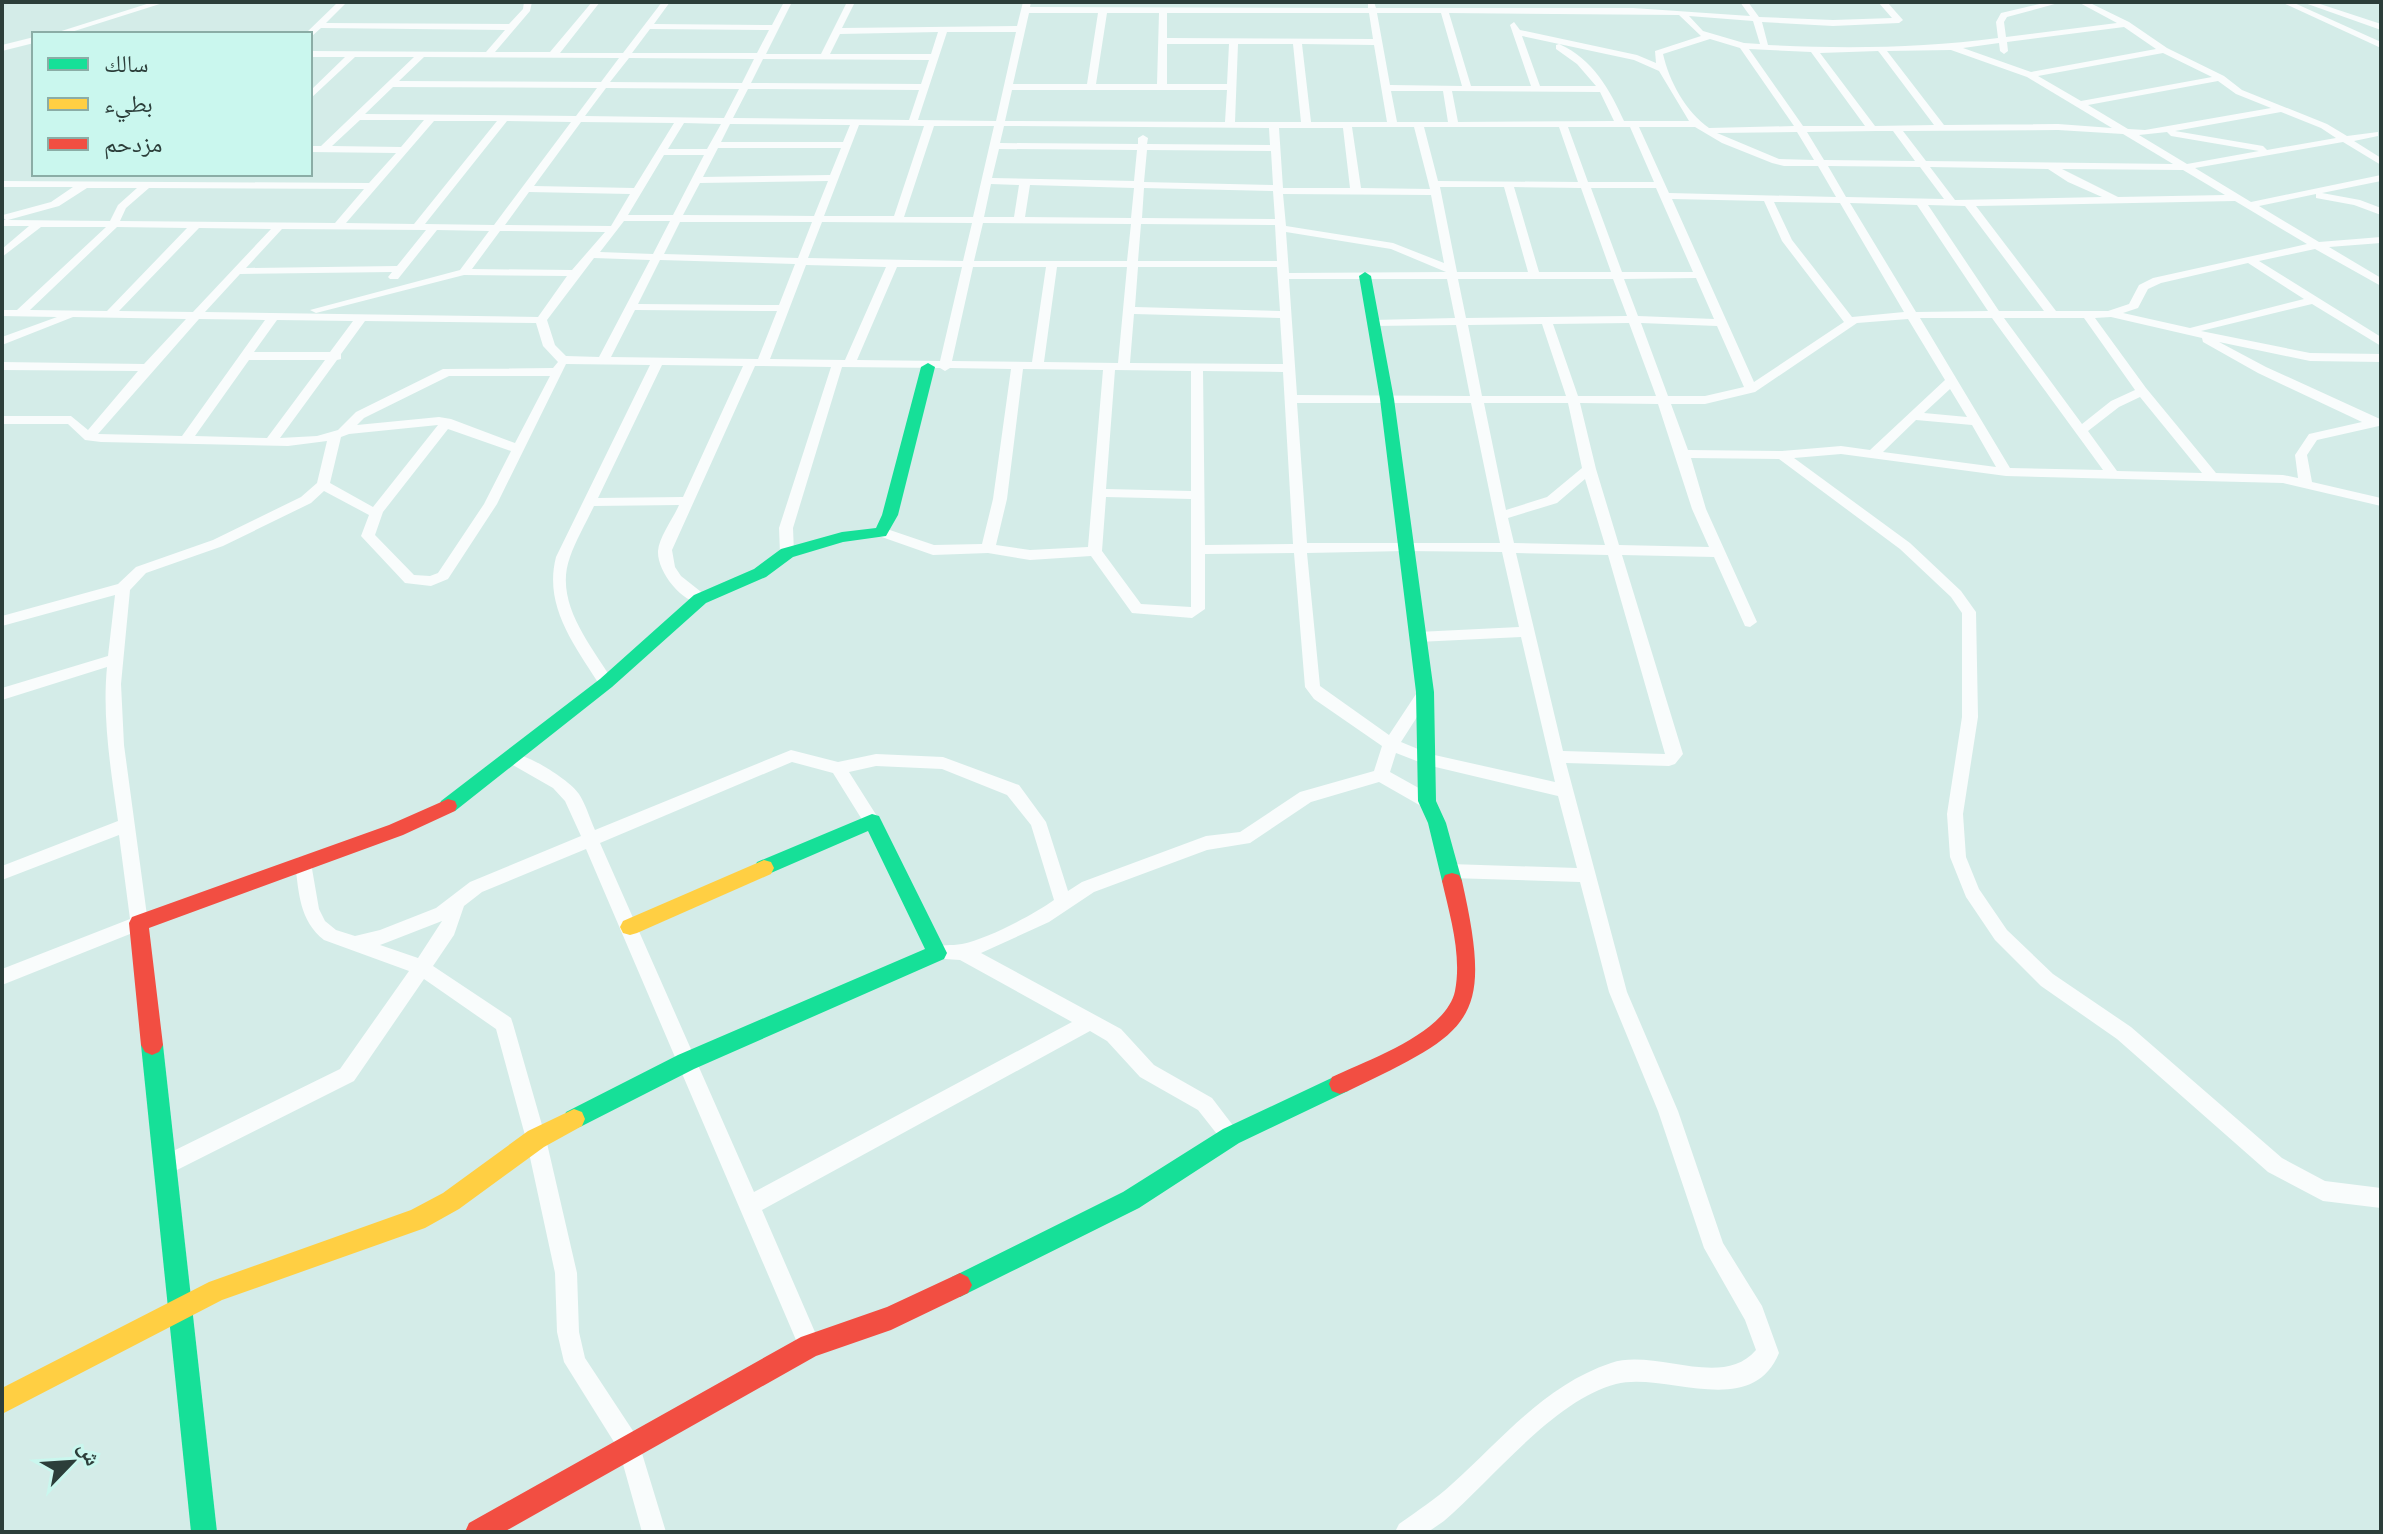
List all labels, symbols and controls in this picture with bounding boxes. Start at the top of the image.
legend [32,32,312,176]
text: سالك [104,48,149,79]
text: بطيء [104,88,153,123]
text: مزدحم [104,128,163,160]
north arrow [32,1422,112,1502]
text: ش [73,1437,108,1470]

